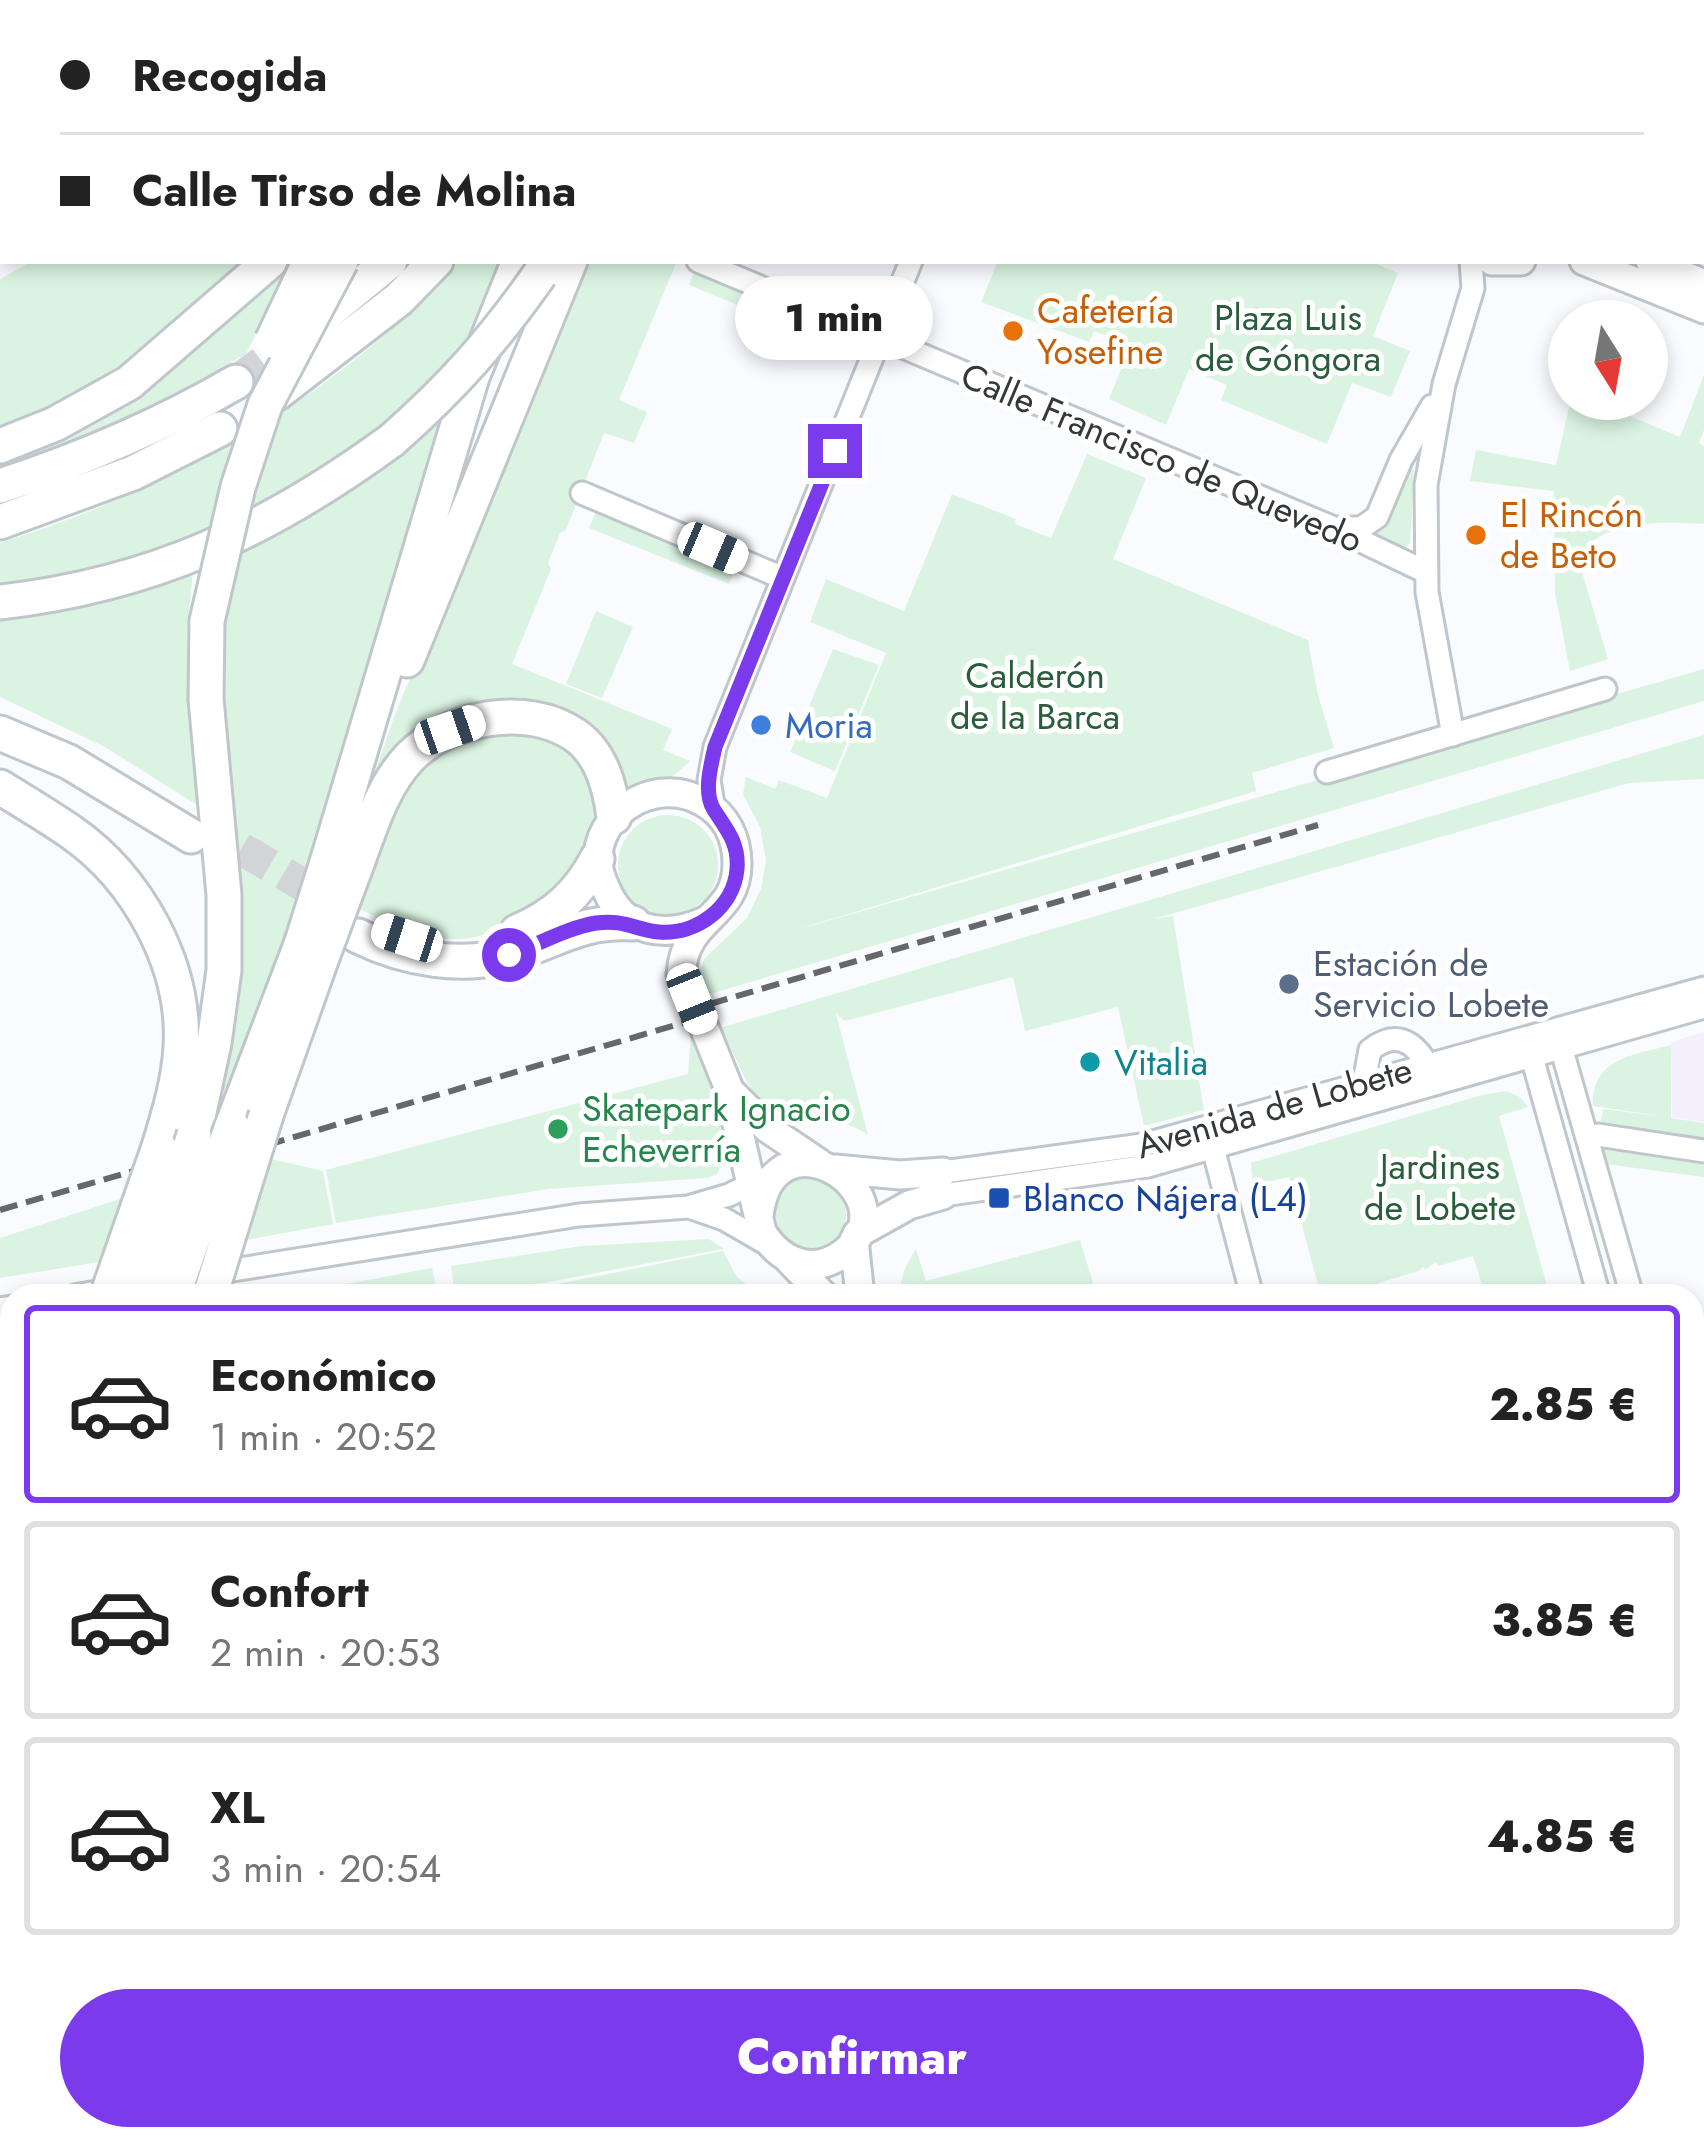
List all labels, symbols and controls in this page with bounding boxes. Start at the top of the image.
text: Recogida [132,43,328,108]
text: Calle Tirso de Molina [132,158,577,223]
callout: 1 min [736,277,934,361]
place label: Cafetería Yosefine [1037,284,1174,377]
text: 1 min [785,289,883,346]
park label: Plaza Luis de Góngora [1195,291,1381,384]
north arrow [1548,300,1668,420]
map controls [1548,300,1668,420]
marker: Cafetería Yosefine [1000,318,1026,344]
street label: Calle Francisco de Quevedo [953,349,1371,565]
route end [808,424,862,478]
place label: El Rincón de Beto [1500,488,1643,581]
car [673,517,753,579]
marker: El Rincón de Beto [1463,522,1489,548]
park label: Calderón de la Barca [950,649,1120,742]
place label: Moria [785,699,873,751]
car [410,701,490,759]
marker: Moria [748,712,774,738]
car [367,910,447,966]
route start [482,928,536,982]
place label: Estación de Servicio Lobete [1313,937,1549,1030]
car [662,959,722,1039]
marker: Estación de Servicio Lobete [1276,971,1302,997]
place label: Vitalia [1114,1036,1208,1088]
street label: Avenida de Lobete [1130,1043,1418,1171]
marker: Vitalia [1077,1049,1103,1075]
place label: Skatepark Ignacio Echeverría [582,1082,851,1175]
marker: Skatepark Ignacio Echeverría [545,1116,571,1142]
park label: Jardines de Lobete [1364,1140,1516,1233]
place label: Blanco Nájera (L4) [1023,1172,1308,1224]
marker: Blanco Nájera (L4) [986,1185,1012,1211]
text: Económico [210,1343,436,1408]
icon: car [66,1350,174,1458]
text: 2.85 € [1489,1372,1638,1437]
text: 1 min · 20:52 [210,1408,437,1465]
text: Confort [210,1559,369,1624]
icon: car [66,1566,174,1674]
text: 3.85 € [1492,1588,1638,1653]
text: 2 min · 20:53 [210,1624,441,1681]
text: XL [210,1775,265,1840]
icon: car [66,1782,174,1890]
text: 4.85 € [1487,1804,1638,1869]
text: 3 min · 20:54 [210,1840,441,1897]
button: Confirmar [60,1989,1644,2127]

